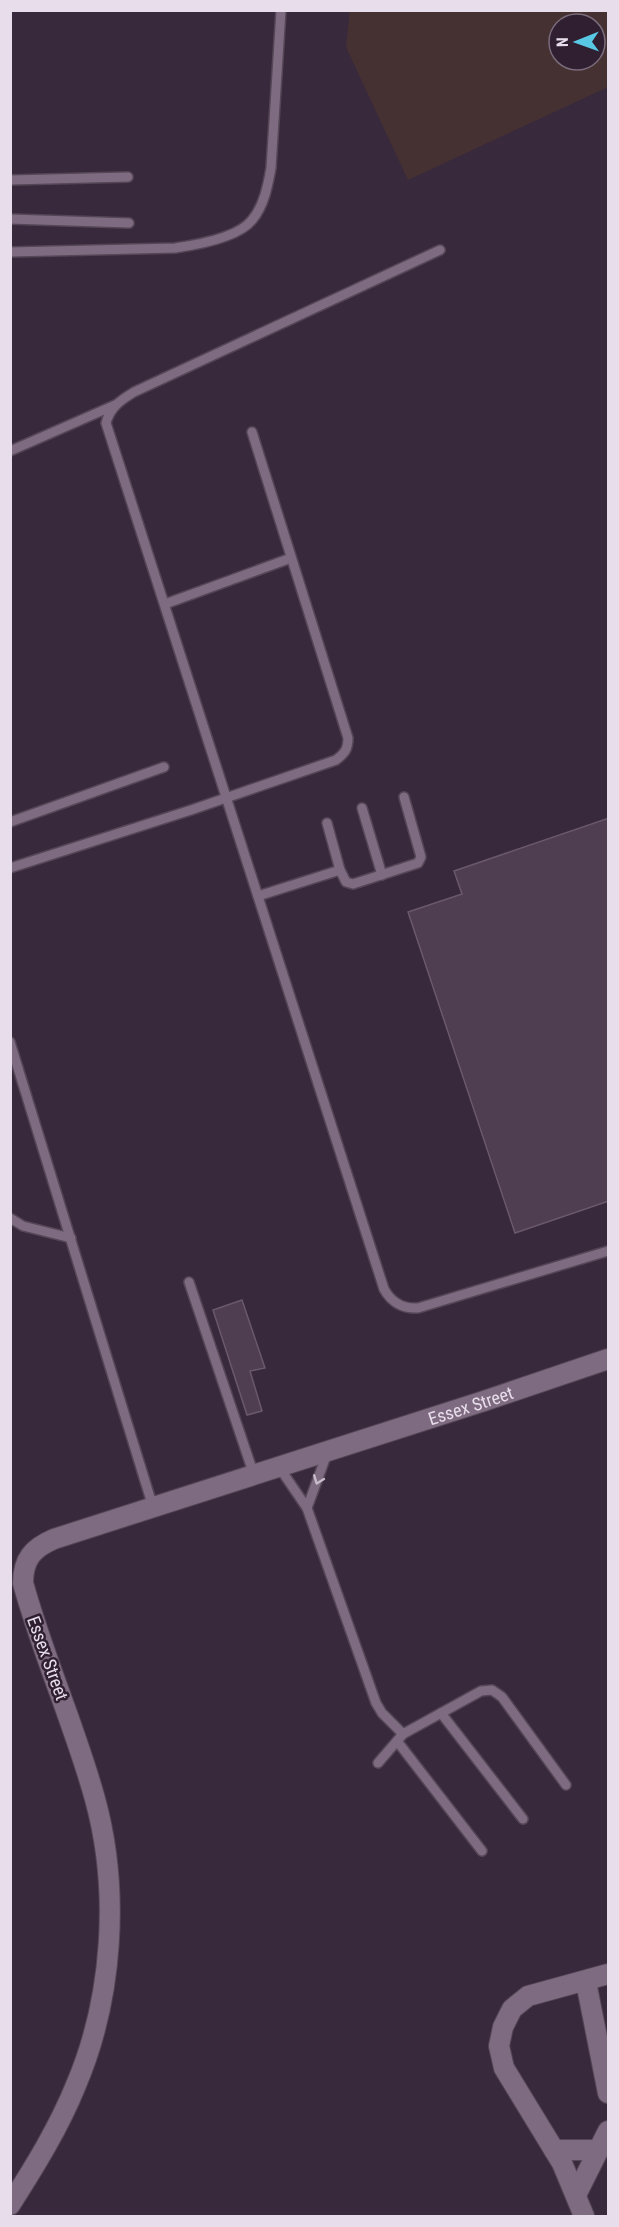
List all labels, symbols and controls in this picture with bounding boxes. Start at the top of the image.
north arrow [547,12,607,72]
text: N [553,37,572,47]
street label: Essex Street [425,1381,516,1429]
one-way arrow [312,1474,325,1484]
street label: Essex Street [23,1613,73,1703]

